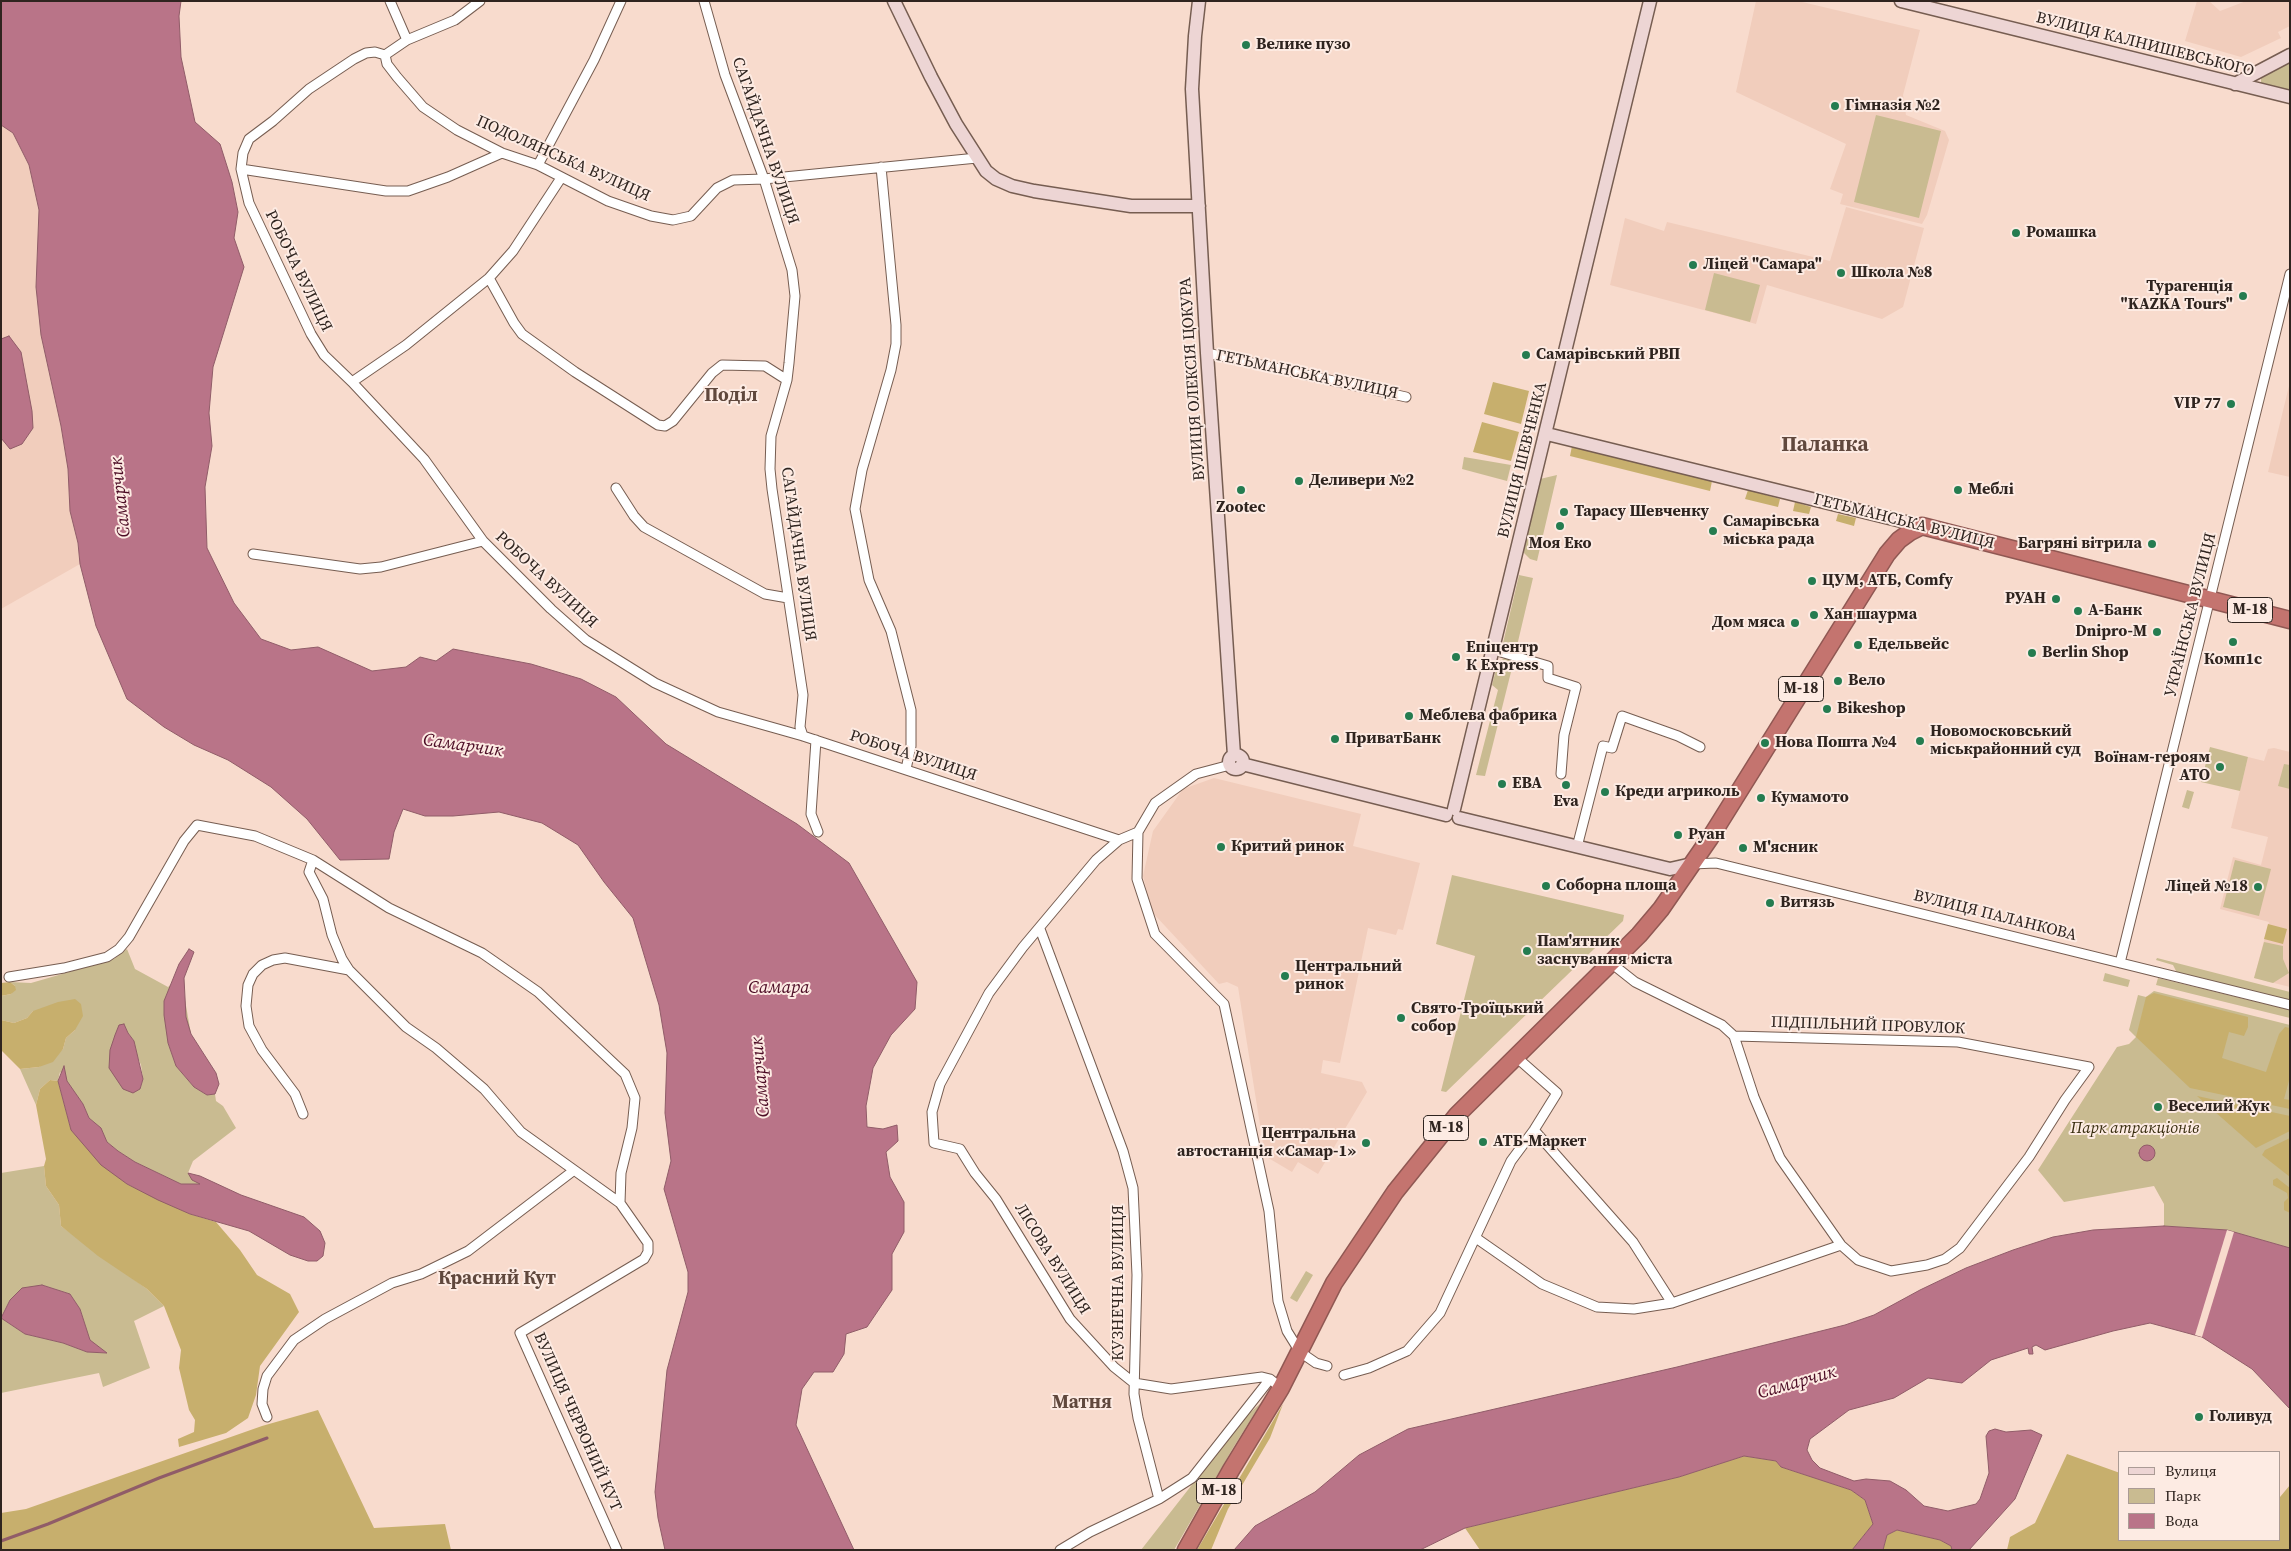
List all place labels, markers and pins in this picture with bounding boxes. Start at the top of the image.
place label: Велике пузо [1256,35,1350,55]
marker: Велике пузо [1240,39,1252,51]
place label: Гімназія №2 [1845,96,1940,116]
marker: Гімназія №2 [1829,100,1841,112]
place label: Ромашка [2026,223,2096,243]
marker: Ромашка [2010,227,2022,239]
place label: Ліцей "Самара" [1703,255,1822,275]
marker: Ліцей "Самара" [1687,259,1699,271]
place label: Школа №8 [1851,263,1933,283]
marker: Школа №8 [1835,267,1847,279]
place label: Турагенція "KAZKA Tours" [2121,277,2233,315]
marker: Турагенція "KAZKA Tours" [2237,290,2249,302]
place label: Самарівський РВП [1536,345,1680,365]
marker: Самарівський РВП [1520,349,1532,361]
place label: VIP 77 [2174,394,2221,414]
marker: VIP 77 [2225,398,2237,410]
place label: Деливери №2 [1309,471,1414,491]
marker: Деливери №2 [1293,475,1305,487]
place label: Меблі [1968,480,2014,500]
marker: Zootec [1235,484,1247,496]
marker: Меблі [1952,484,1964,496]
place label: Zootec [1216,498,1266,518]
place label: Тарасу Шевченку [1574,502,1709,522]
marker: Тарасу Шевченку [1558,506,1570,518]
place label: Самарівська міська рада [1723,512,1820,550]
marker: Моя Еко [1554,520,1566,532]
marker: Самарівська міська рада [1707,525,1719,537]
place label: Моя Еко [1528,534,1592,554]
place label: Багряні вітрила [2018,534,2142,554]
marker: Багряні вітрила [2146,538,2158,550]
place label: ЦУМ, АТБ, Comfy [1822,571,1953,591]
marker: ЦУМ, АТБ, Comfy [1806,575,1818,587]
place label: РУАН [2005,589,2046,609]
marker: РУАН [2050,593,2062,605]
place label: А-Банк [2088,601,2142,621]
place label: Хан шаурма [1824,605,1917,625]
marker: А-Банк [2072,605,2084,617]
marker: Хан шаурма [1808,609,1820,621]
place label: Дом мяса [1712,613,1785,633]
marker: Дом мяса [1789,617,1801,629]
place label: Dnipro-M [2075,622,2147,642]
marker: Dnipro-M [2151,626,2163,638]
place label: Едельвейс [1868,635,1949,655]
marker: Комп1с [2227,636,2239,648]
place label: Епіцентр К Express [1466,638,1538,676]
marker: Едельвейс [1852,639,1864,651]
place label: Berlin Shop [2042,643,2129,663]
marker: Berlin Shop [2026,647,2038,659]
place label: Комп1с [2204,650,2262,670]
marker: Епіцентр К Express [1450,651,1462,663]
place label: Вело [1848,671,1885,691]
marker: Вело [1832,675,1844,687]
place label: Bikeshop [1837,699,1906,719]
marker: Bikeshop [1821,703,1833,715]
place label: Меблева фабрика [1419,706,1557,726]
marker: Меблева фабрика [1403,710,1415,722]
place label: Новомосковський міськрайонний суд [1930,722,2081,760]
place label: ПриватБанк [1345,729,1441,749]
marker: ПриватБанк [1329,733,1341,745]
place label: Нова Пошта №4 [1775,733,1897,753]
marker: Новомосковський міськрайонний суд [1914,735,1926,747]
marker: Нова Пошта №4 [1759,737,1771,749]
place label: Воїнам-героям АТО [2094,748,2210,786]
marker: Воїнам-героям АТО [2214,761,2226,773]
place label: ЕВА [1512,774,1542,794]
marker: ЕВА [1496,778,1508,790]
marker: Eva [1560,779,1572,791]
place label: Креди агриколь [1615,782,1739,802]
marker: Креди агриколь [1599,786,1611,798]
place label: Кумамото [1771,788,1849,808]
place label: Eva [1553,792,1579,812]
marker: Кумамото [1755,792,1767,804]
place label: Руан [1688,825,1725,845]
marker: Руан [1672,829,1684,841]
place label: Критий ринок [1231,837,1344,857]
place label: М'ясник [1753,838,1818,858]
marker: Критий ринок [1215,841,1227,853]
marker: М'ясник [1737,842,1749,854]
place label: Соборна площа [1556,876,1676,896]
place label: Ліцей №18 [2165,877,2248,897]
marker: Соборна площа [1540,880,1552,892]
marker: Ліцей №18 [2252,881,2264,893]
place label: Витязь [1780,893,1834,913]
marker: Витязь [1764,897,1776,909]
place label: Пам'ятник заснування міста [1537,932,1673,970]
marker: Пам'ятник заснування міста [1521,945,1533,957]
place label: Центральний ринок [1295,957,1402,995]
marker: Центральний ринок [1279,970,1291,982]
place label: Свято-Троїцький собор [1411,999,1544,1037]
marker: Свято-Троїцький собор [1395,1012,1407,1024]
place label: Веселий Жук [2168,1097,2270,1117]
marker: Веселий Жук [2152,1101,2164,1113]
place label: Центральна автостанція «Самар-1» [1177,1124,1356,1162]
place label: АТБ-Маркет [1493,1132,1586,1152]
marker: АТБ-Маркет [1477,1136,1489,1148]
marker: Центральна автостанція «Самар-1» [1360,1137,1372,1149]
place label: Голивуд [2209,1407,2272,1427]
marker: Голивуд [2193,1411,2205,1423]

